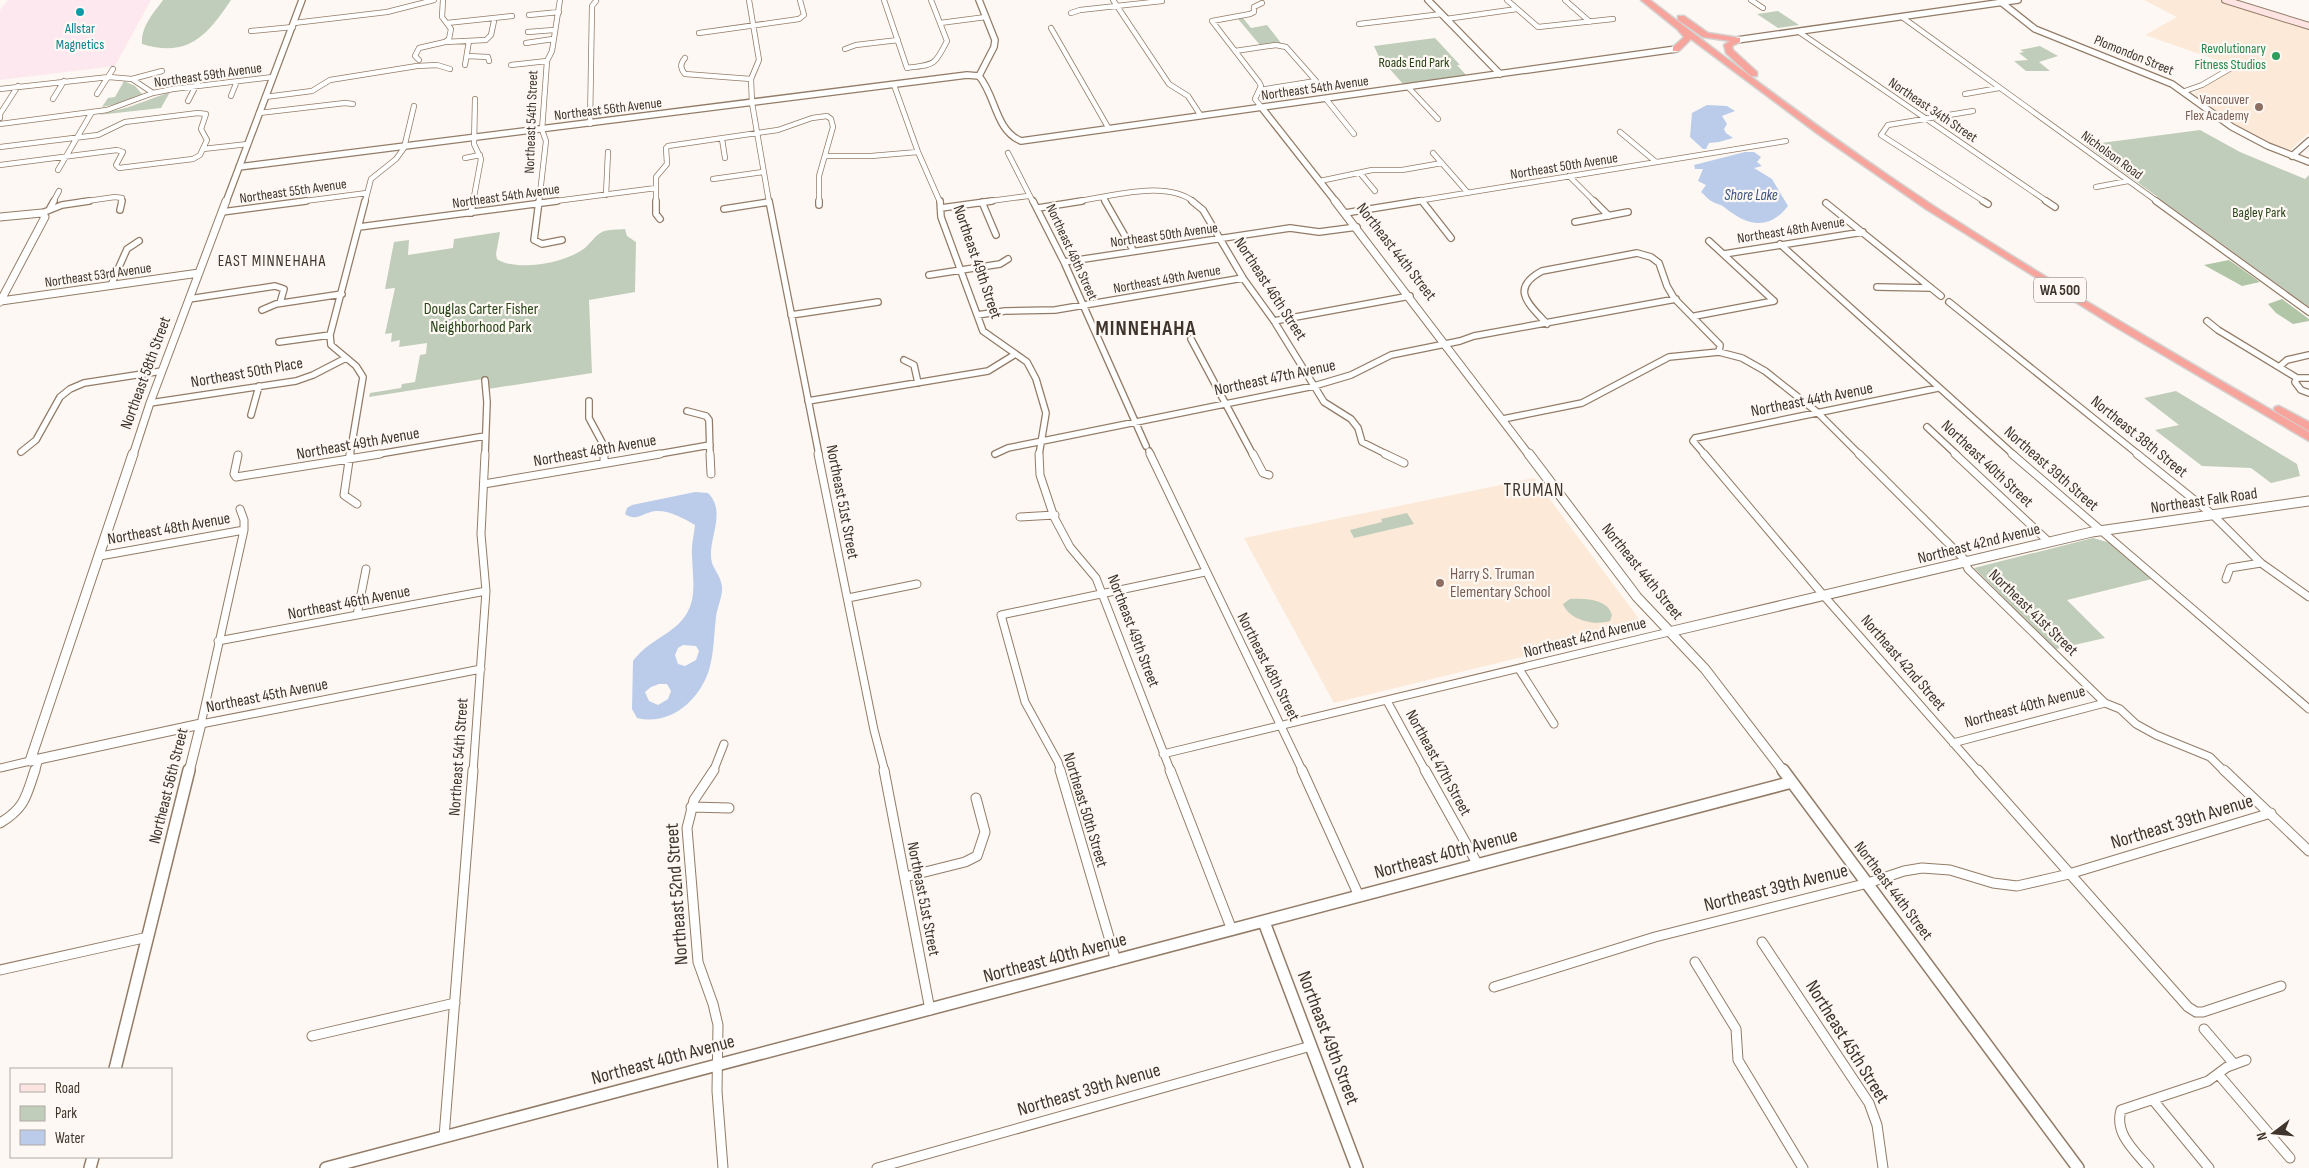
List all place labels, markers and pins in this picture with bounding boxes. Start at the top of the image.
marker: Allstar Magnetics [74,6,86,18]
place label: Allstar Magnetics [56,20,104,53]
place label: Revolutionary Fitness Studios [2194,40,2267,73]
marker: Revolutionary Fitness Studios [2270,50,2282,62]
place label: Vancouver Flex Academy [2185,91,2250,124]
marker: Vancouver Flex Academy [2253,101,2265,113]
place label: Harry S. Truman Elementary School [1450,565,1550,602]
marker: Harry S. Truman Elementary School [1434,577,1446,589]

